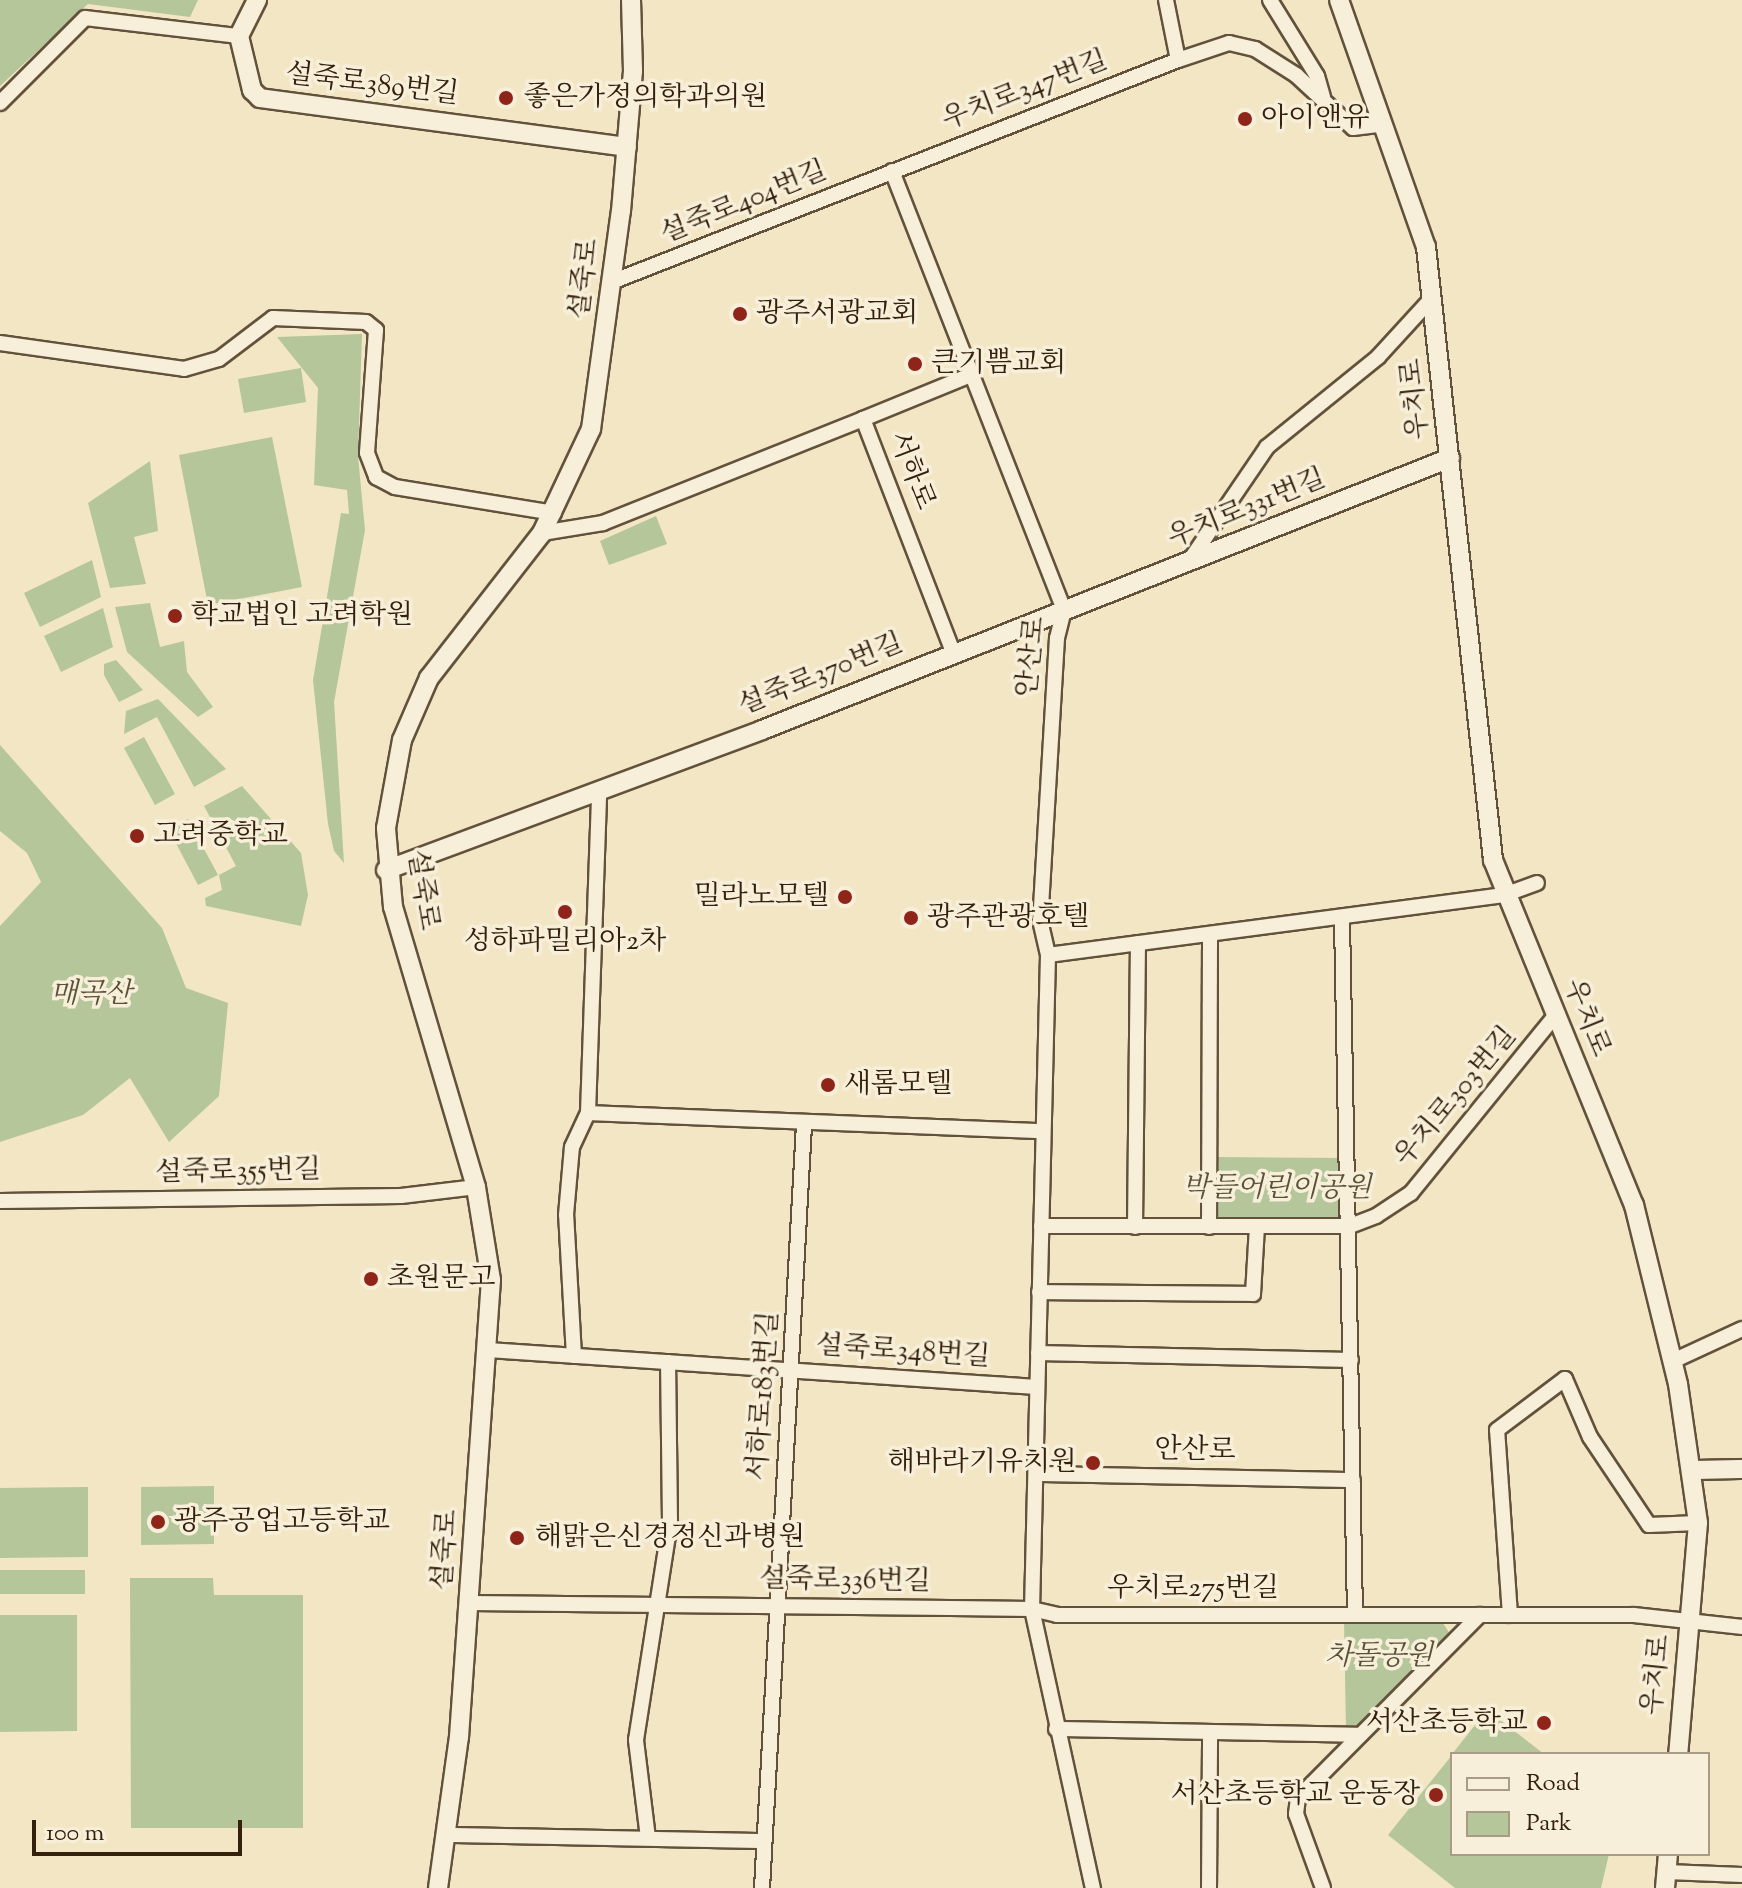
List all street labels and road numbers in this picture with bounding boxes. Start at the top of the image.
street label: 우치로347번길 [937,44,1113,138]
street label: 설죽로389번길 [284,58,460,112]
street label: 설죽로404번길 [656,154,832,252]
street label: 설죽로 [563,237,607,321]
street label: 우치로 [1395,357,1437,441]
street label: 서하로 [881,427,941,515]
street label: 우치로331번길 [1163,462,1331,556]
street label: 안산로 [1011,615,1053,699]
street label: 설죽로370번길 [734,627,908,723]
street label: 설죽로 [399,847,445,933]
street label: 우치로 [1555,974,1617,1062]
street label: 우치로303번길 [1388,1020,1524,1174]
street label: 설죽로355번길 [155,1154,321,1190]
street label: 서하로183번길 [741,1310,787,1482]
street label: 설죽로348번길 [815,1329,991,1375]
street label: 안산로 [1154,1433,1236,1469]
street label: 설죽로 [426,1508,466,1592]
street label: 설죽로336번길 [759,1563,931,1599]
street label: 우치로275번길 [1107,1572,1279,1606]
street label: 우치로 [1636,1633,1678,1717]

